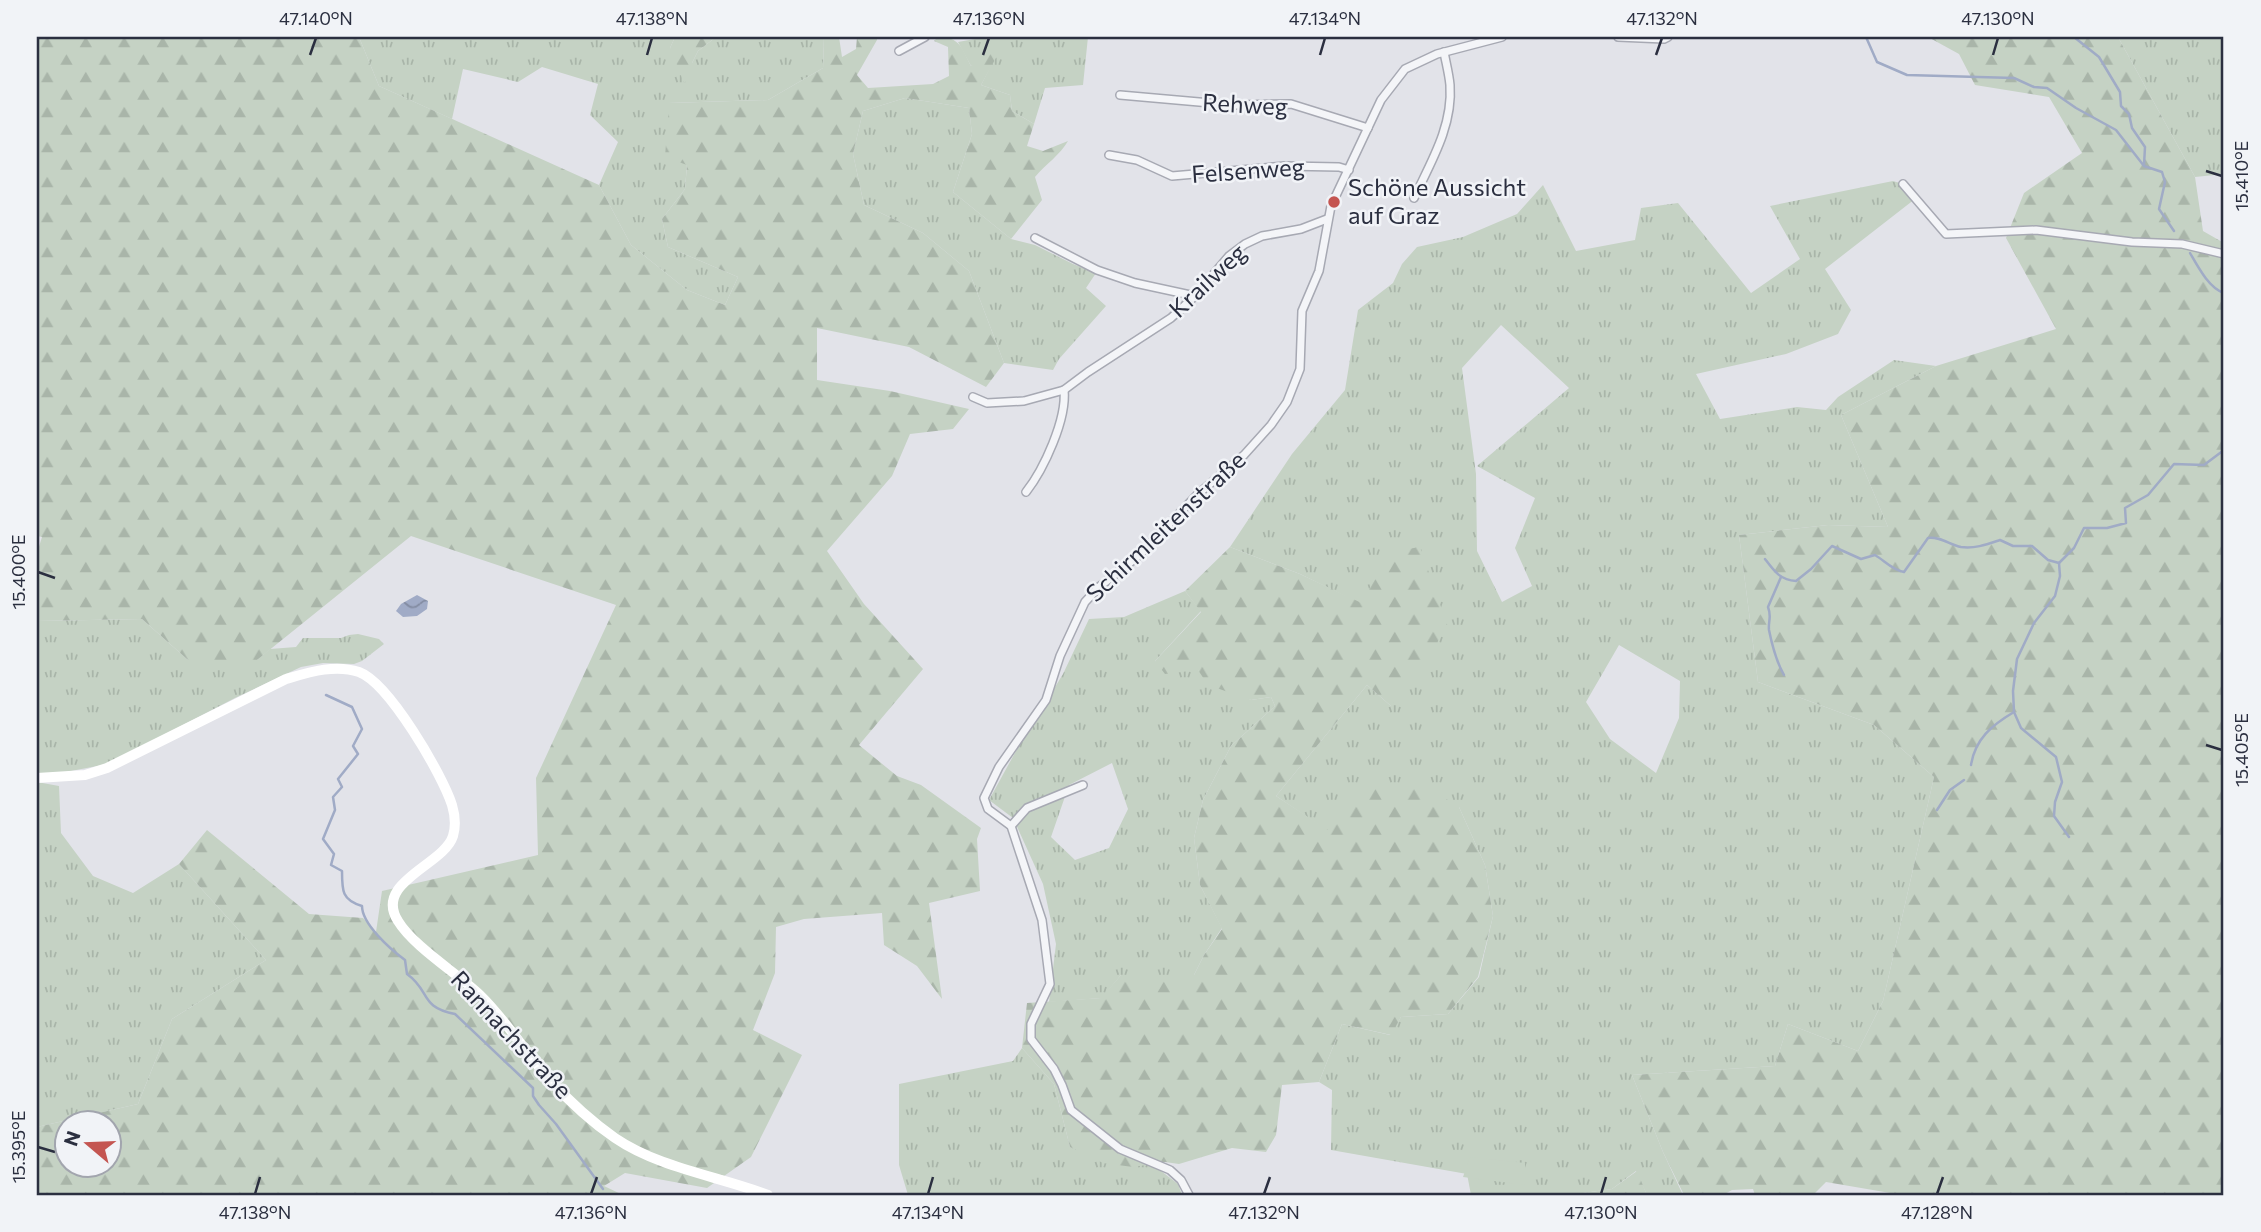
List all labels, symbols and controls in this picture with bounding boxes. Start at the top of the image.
text: 47.140°N [279,7,353,29]
text: 47.138°N [616,7,688,29]
text: 47.136°N [953,7,1025,29]
text: 47.134°N [1289,7,1361,29]
text: 47.132°N [1626,7,1698,29]
text: 47.130°N [1961,7,2035,29]
street label: Rehweg [1201,87,1289,120]
text: 15.410°E [2230,141,2252,211]
street label: Felsenweg [1190,151,1306,188]
place label: Schöne Aussicht auf Graz [1348,172,1526,229]
marker: Schöne Aussicht auf Graz [1326,194,1342,210]
street label: Krailweg [1162,237,1252,323]
street label: Schirmleitenstraße [1079,445,1251,607]
text: 15.400°E [7,534,29,610]
text: 15.405°E [2230,713,2252,787]
street label: Rannachstraße [446,964,579,1104]
north arrow [52,1110,122,1180]
text: 15.395°E [7,1111,29,1183]
text: N [58,1128,85,1149]
text: 47.138°N [219,1201,291,1223]
text: 47.136°N [555,1201,627,1223]
text: 47.134°N [892,1201,964,1223]
text: 47.132°N [1228,1201,1300,1223]
text: 47.130°N [1564,1201,1638,1223]
text: 47.128°N [1901,1201,1973,1223]

